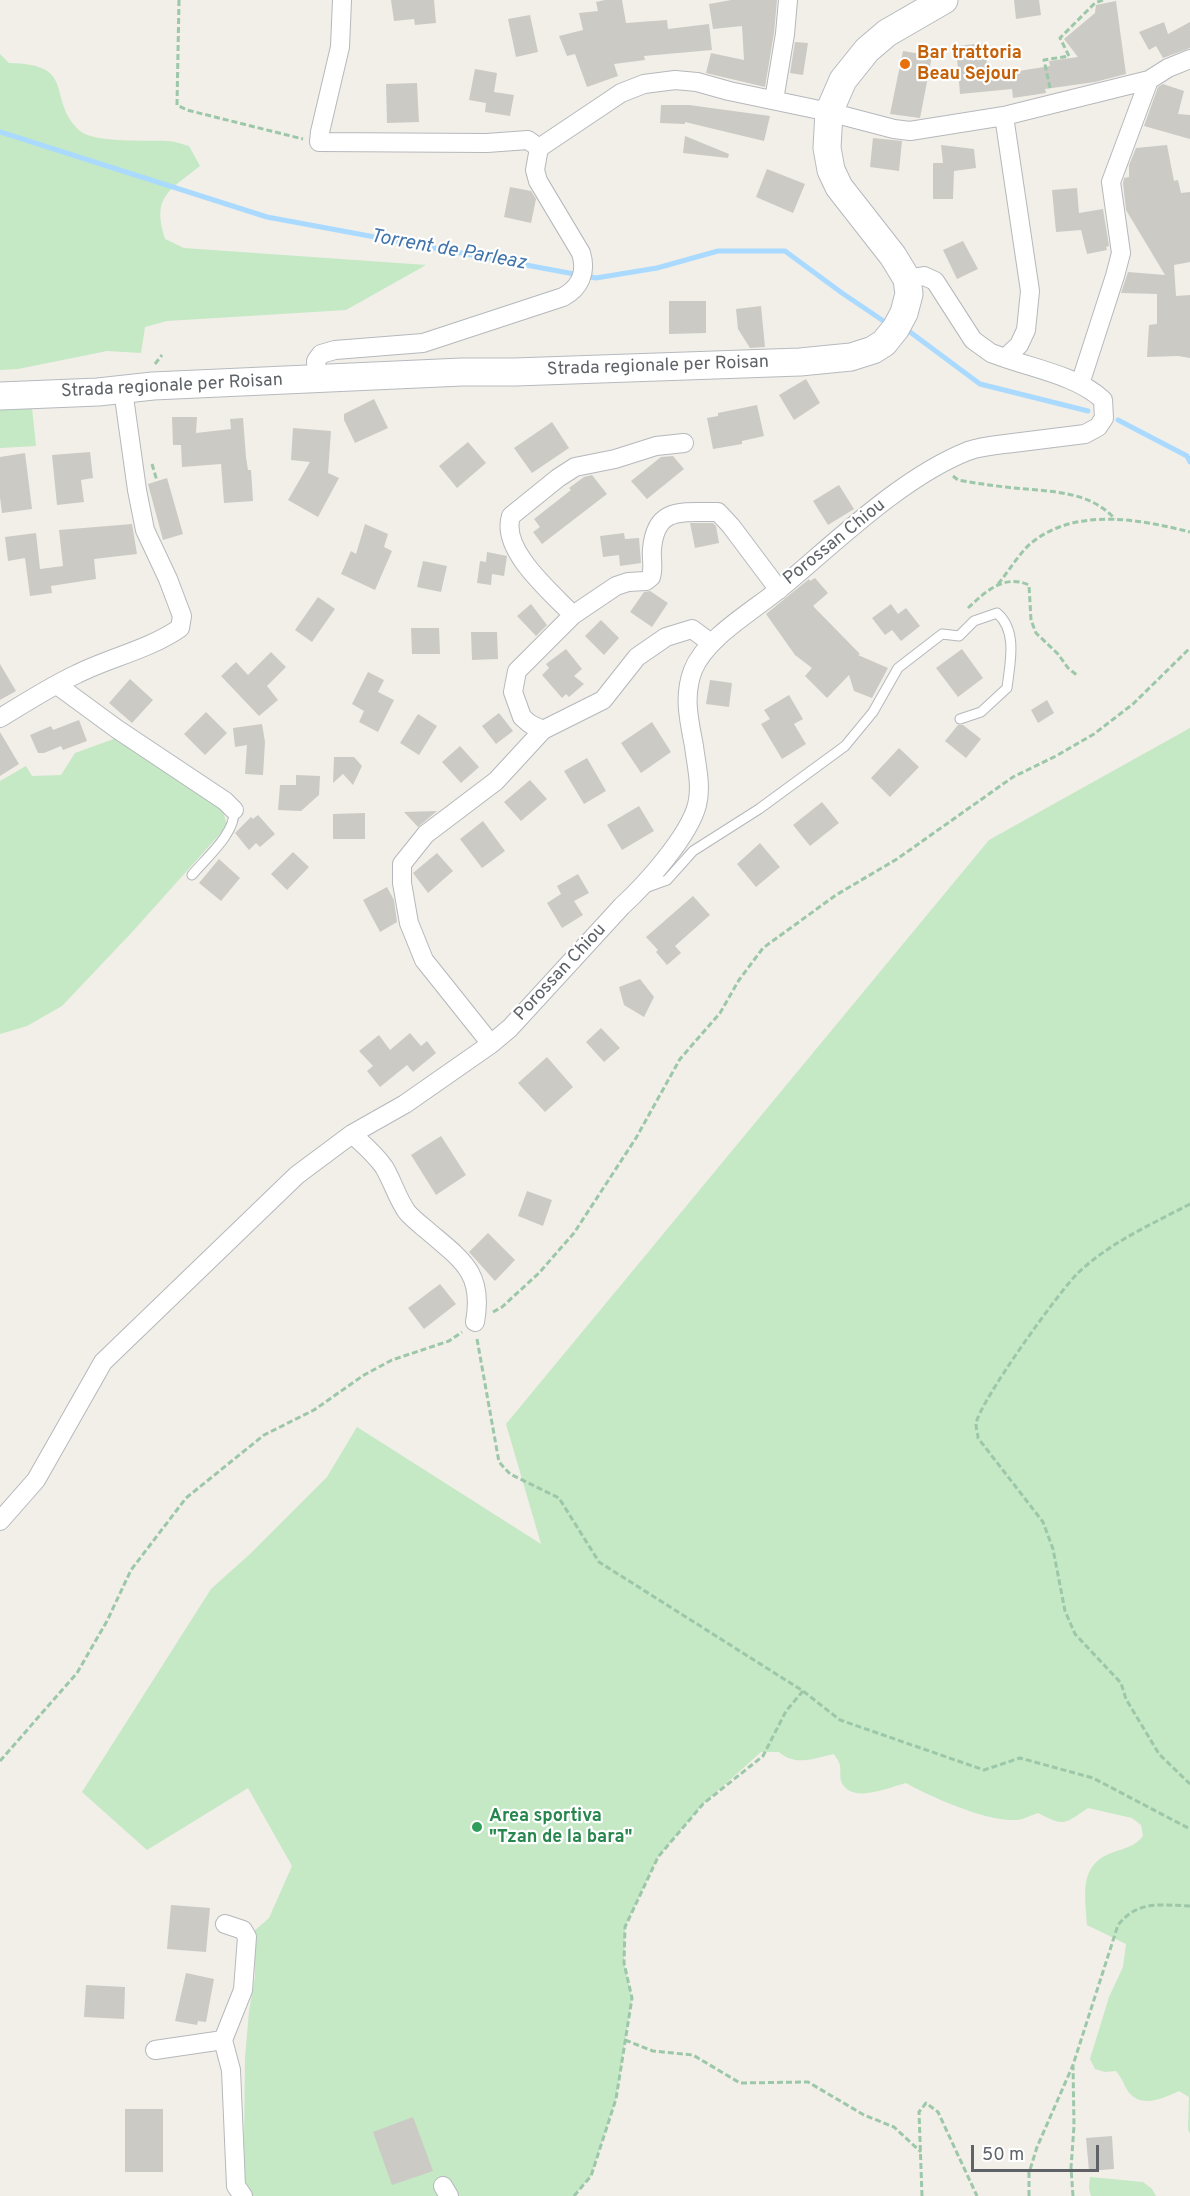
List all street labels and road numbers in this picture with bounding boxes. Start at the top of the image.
street label: Strada regionale per Roisan [547,352,769,382]
street label: Strada regionale per Roisan [60,370,284,404]
street label: Porossan Chiou [780,495,890,591]
street label: Porossan Chiou [510,920,612,1026]

